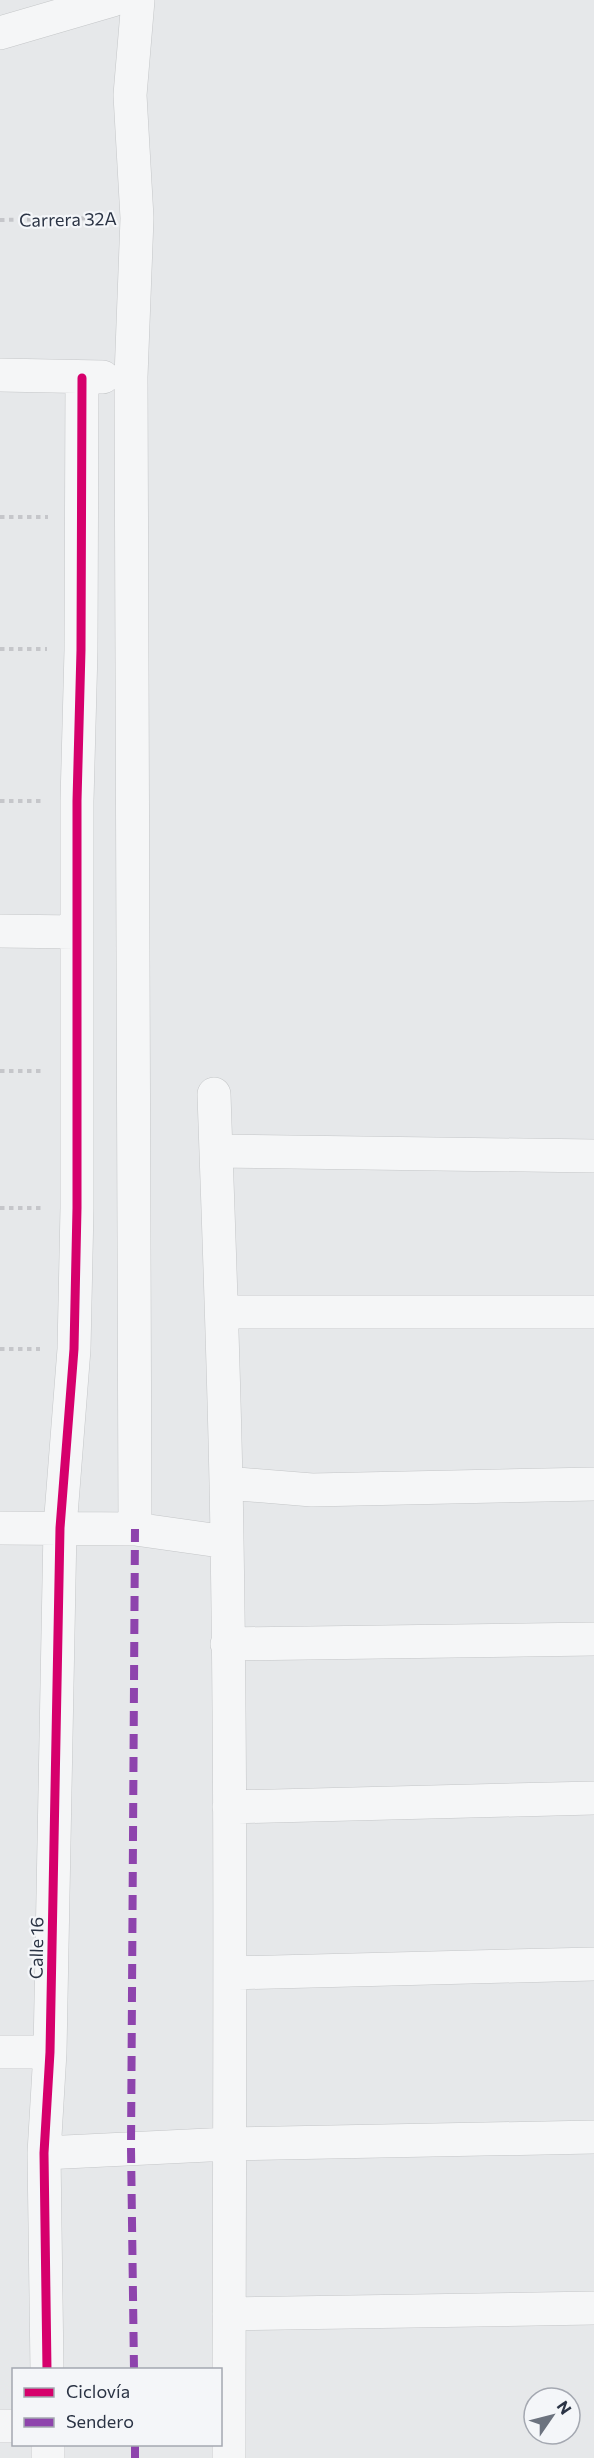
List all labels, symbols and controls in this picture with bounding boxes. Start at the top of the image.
street label: Carrera 32A [19,207,117,231]
street label: Calle 16 [24,1917,48,1979]
legend [12,2368,222,2446]
text: Ciclovía [66,2380,130,2402]
north arrow [522,2386,582,2446]
text: N [553,2397,576,2417]
text: Sendero [66,2410,134,2432]

